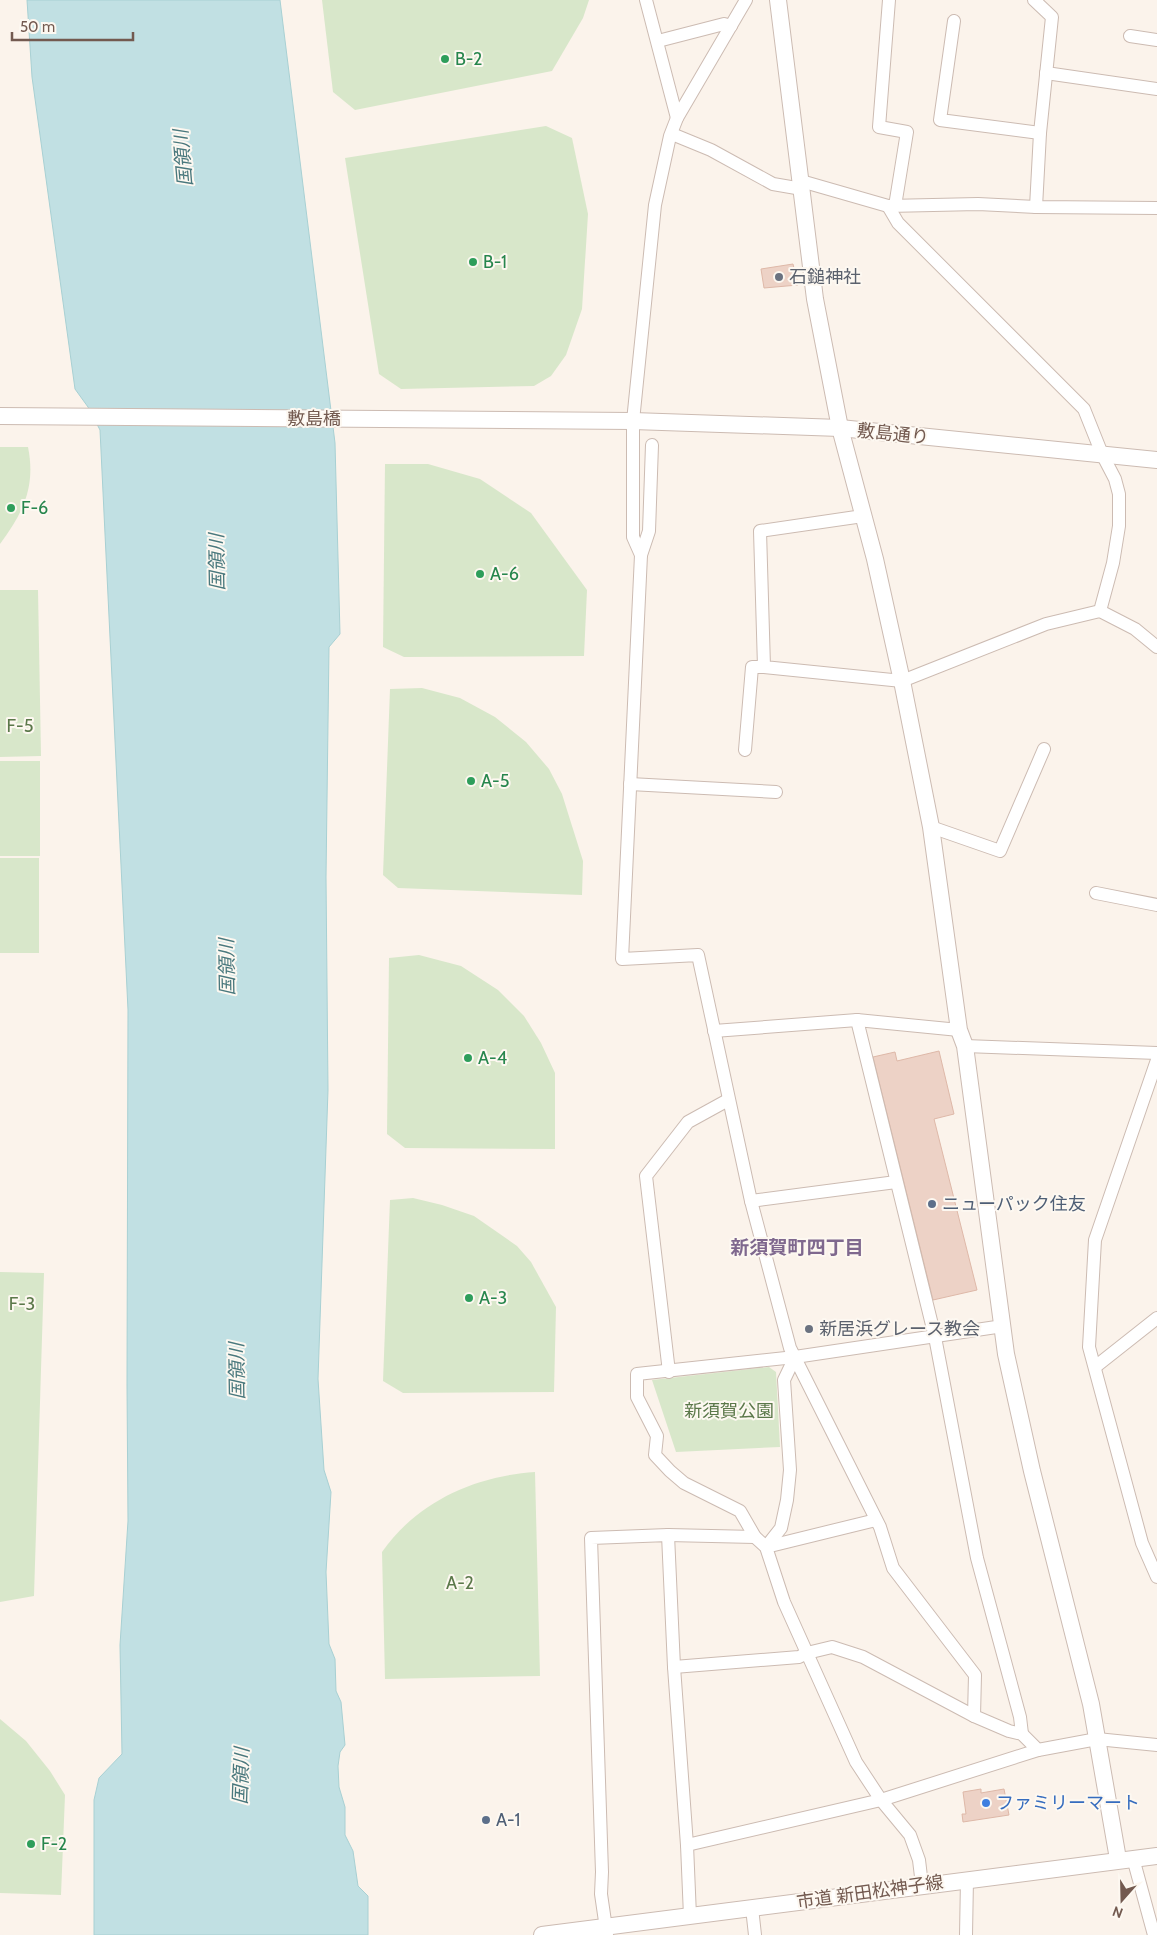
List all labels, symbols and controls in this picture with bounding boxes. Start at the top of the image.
scale bar [12,10,134,42]
text: 50 m [20,18,55,36]
place label: B-2 [455,48,483,70]
marker: B-2 [439,53,451,65]
water label: 国領川 [169,127,197,187]
place label: B-1 [483,251,507,273]
marker: B-1 [467,256,479,268]
place label: 石鎚神社 [789,266,861,288]
marker: 石鎚神社 [773,271,785,283]
street label: 敷島橋 [287,408,341,430]
street label: 敷島通り [856,419,930,449]
place label: F-6 [21,497,48,519]
marker: F-6 [5,502,17,514]
water label: 国領川 [205,531,229,591]
place label: A-6 [490,563,519,585]
marker: A-6 [474,568,486,580]
park label: F-5 [7,715,33,737]
place label: A-5 [481,770,509,792]
marker: A-5 [465,775,477,787]
water label: 国領川 [215,936,239,996]
place label: A-4 [478,1047,507,1069]
marker: A-4 [462,1052,474,1064]
place label: ニューパック住友 [942,1193,1086,1215]
marker: ニューパック住友 [926,1198,938,1210]
district label: 新須賀町四丁目 [730,1236,864,1259]
place label: A-3 [479,1287,507,1309]
marker: A-3 [463,1292,475,1304]
park label: F-3 [9,1293,35,1315]
place label: 新居浜グレース教会 [819,1318,980,1340]
marker: 新居浜グレース教会 [803,1323,815,1335]
water label: 国領川 [225,1340,249,1400]
park label: 新須賀公園 [684,1400,774,1422]
park label: A-2 [446,1572,474,1594]
water label: 国領川 [229,1745,254,1805]
place label: ファミリーマート [996,1792,1140,1814]
marker: ファミリーマート [980,1797,992,1809]
place label: A-1 [496,1809,520,1831]
marker: A-1 [480,1814,492,1826]
place label: F-2 [41,1833,67,1855]
marker: F-2 [25,1838,37,1850]
street label: 市道 新田松神子線 [795,1871,945,1913]
north arrow [1097,1875,1147,1925]
text: N [1110,1902,1125,1922]

